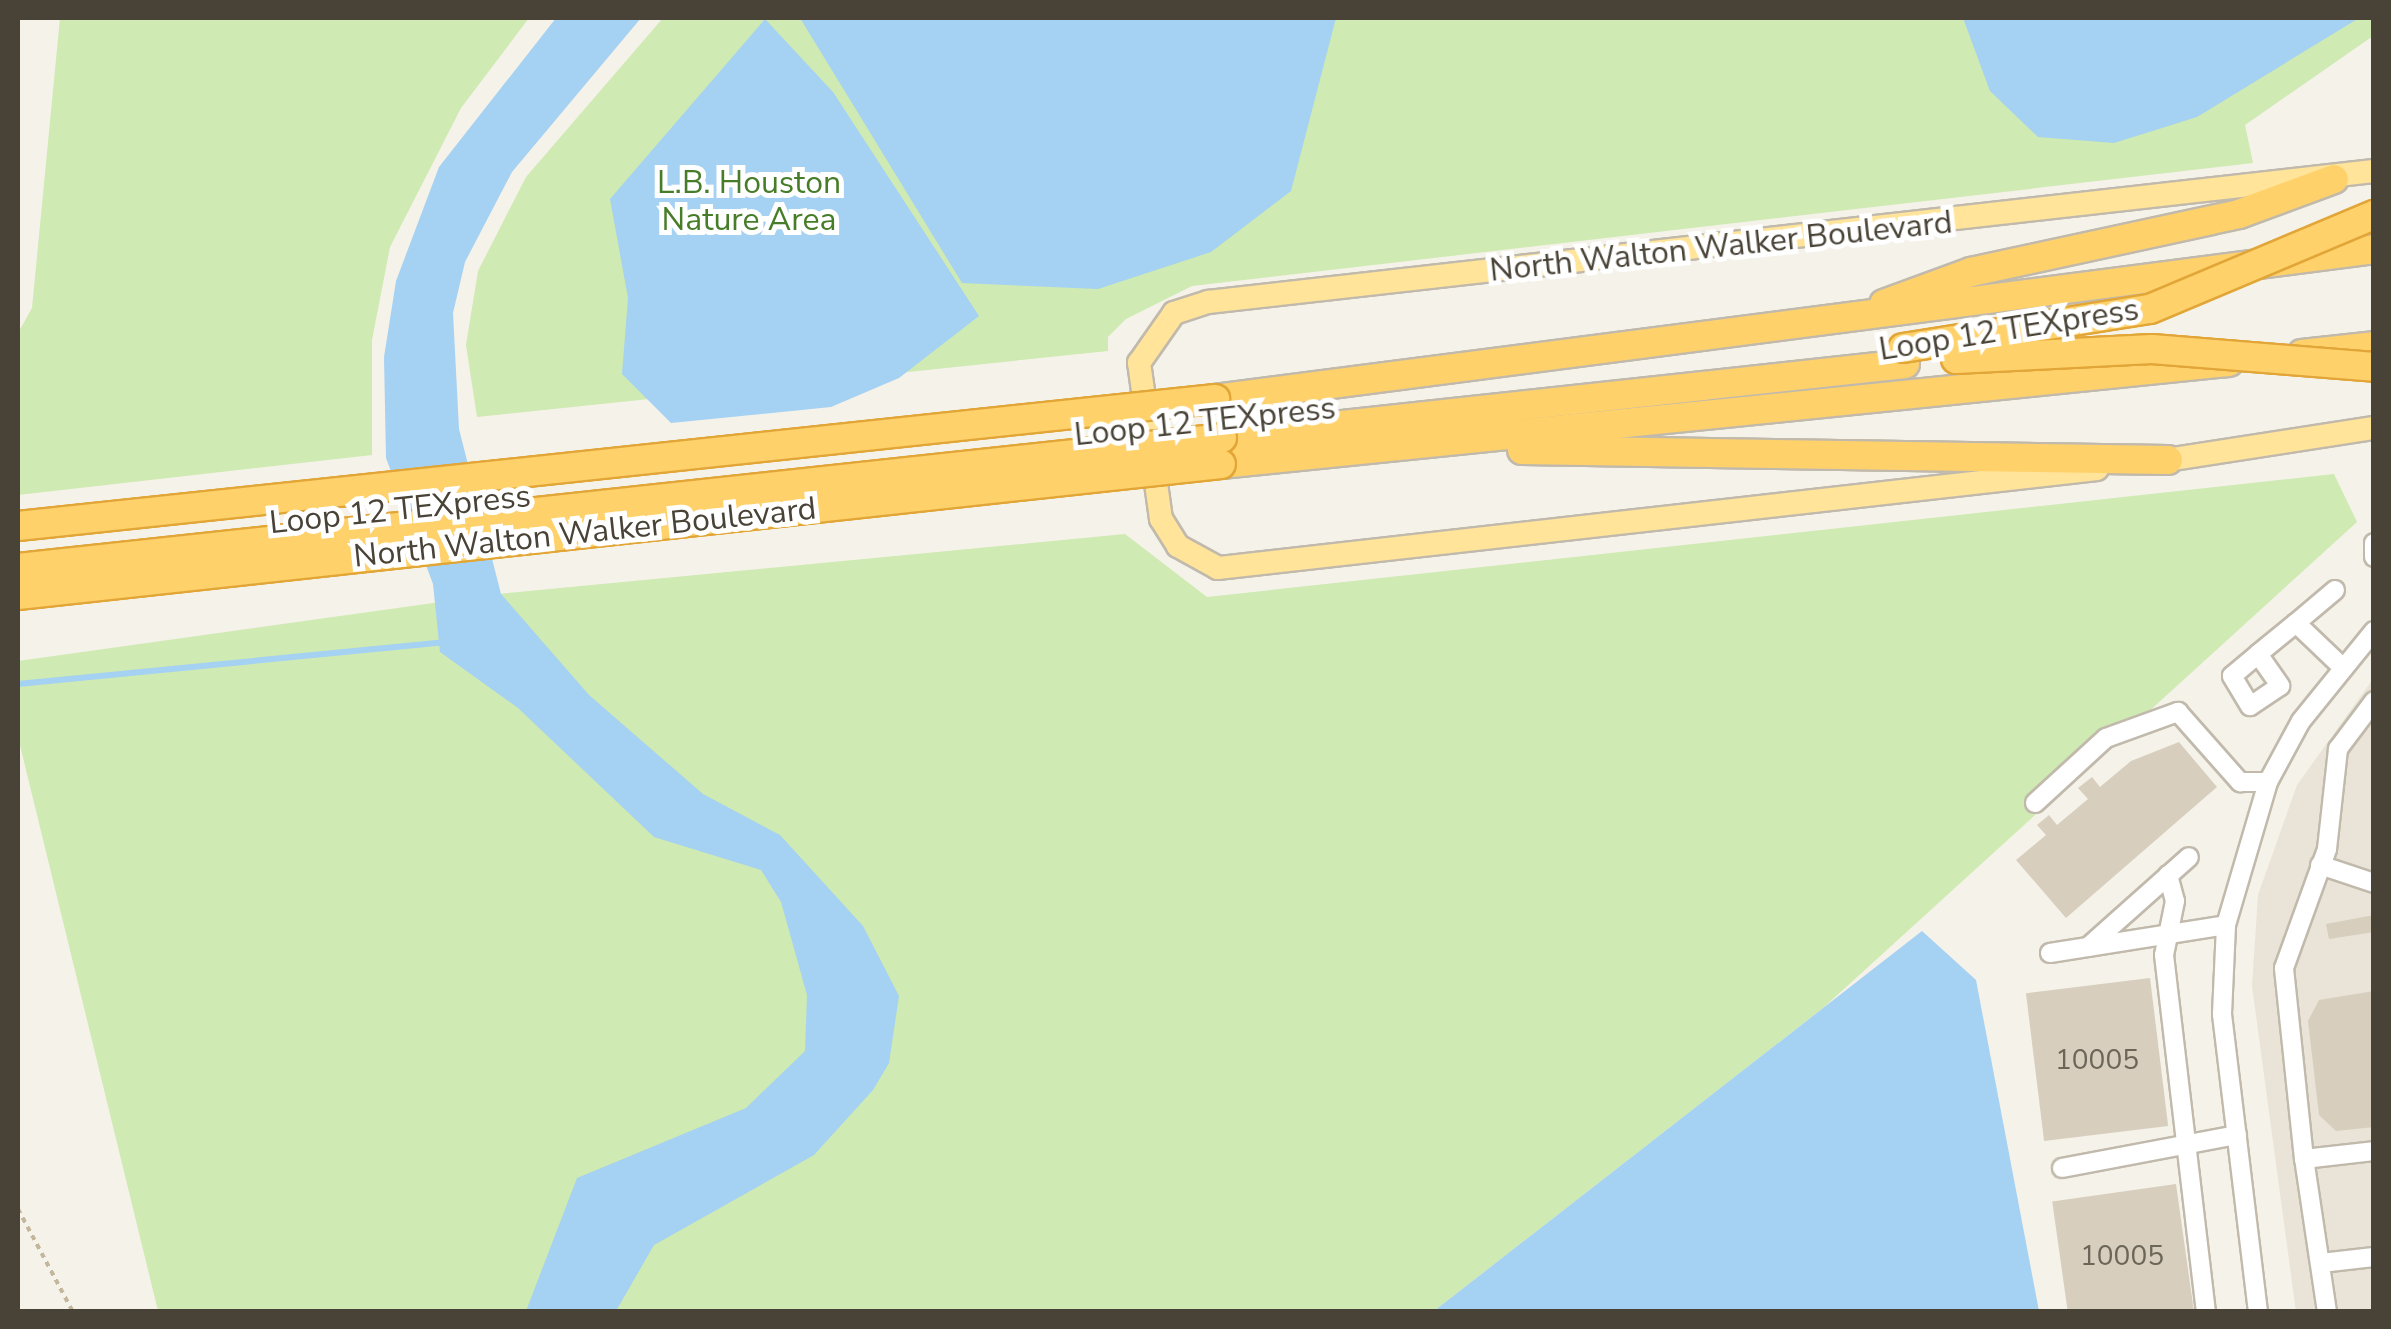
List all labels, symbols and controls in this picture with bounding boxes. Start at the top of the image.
park label: L.B. Houston Nature Area [657,165,841,240]
street label: North Walton Walker Boulevard [1488,204,1954,290]
street label: Loop 12 TEXpress [1876,291,2142,369]
street label: Loop 12 TEXpress [1072,389,1338,455]
street label: Loop 12 TEXpress [267,477,533,543]
street label: North Walton Walker Boulevard [352,490,818,576]
house number: 10005 [2055,1043,2139,1077]
house number: 10005 [2080,1239,2164,1273]

